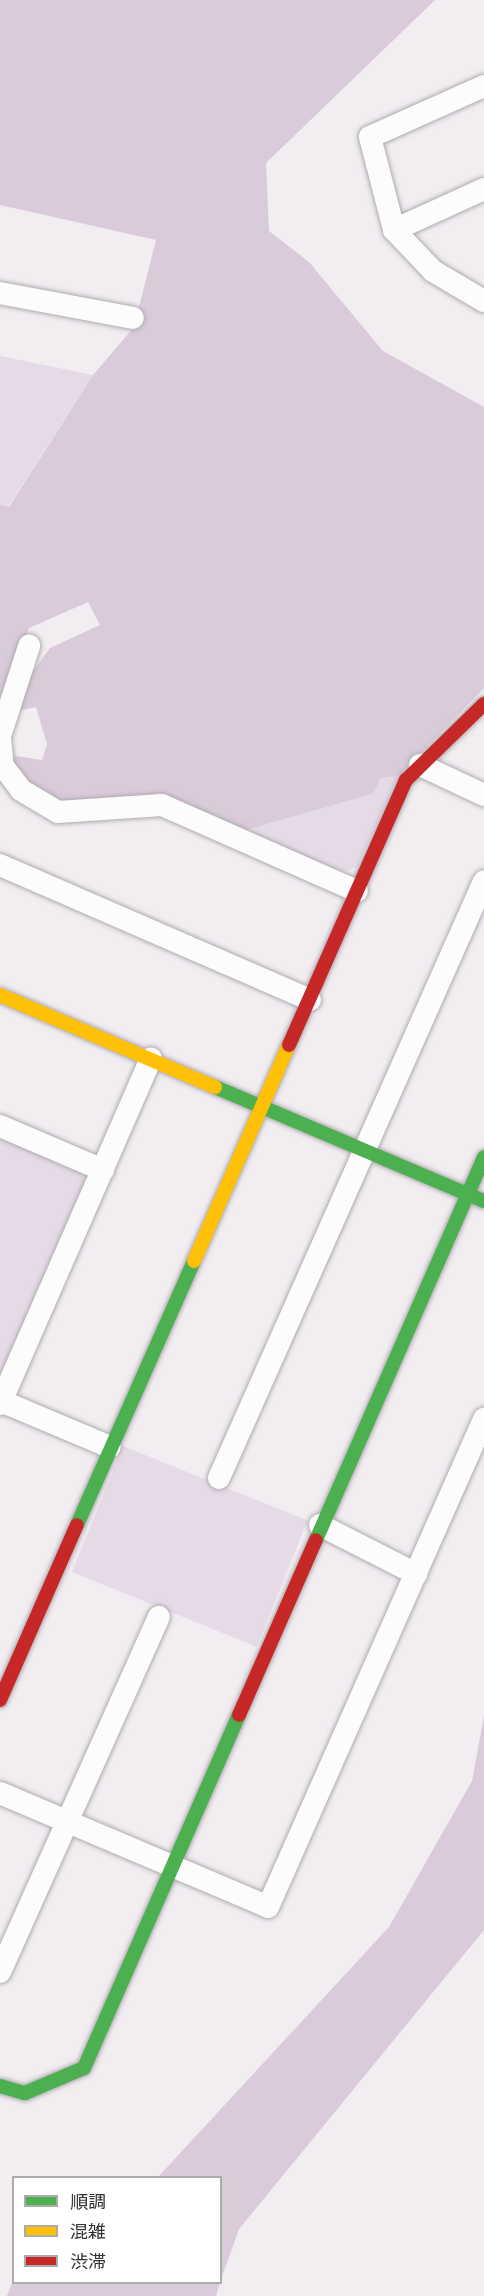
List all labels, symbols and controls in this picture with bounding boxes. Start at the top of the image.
legend [12,2176,222,2284]
text: 順調 [70,2192,106,2215]
text: 混雑 [70,2222,106,2245]
text: 渋滞 [70,2252,106,2275]

